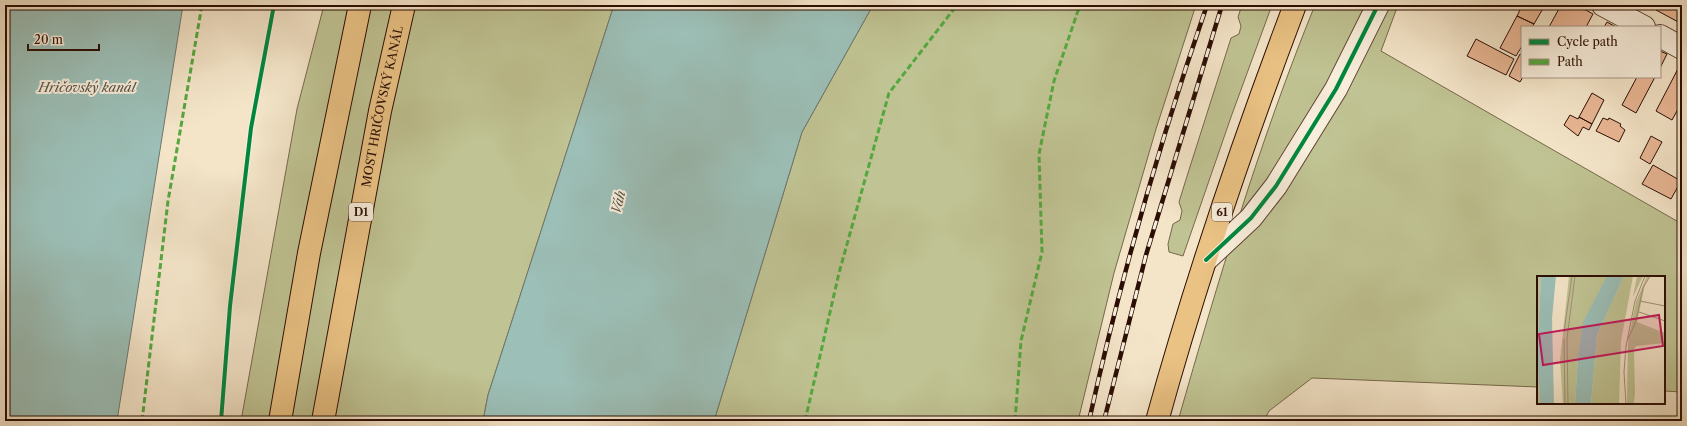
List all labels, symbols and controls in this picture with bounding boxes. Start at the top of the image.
street label: MOST HRIČOVSKÝ KANÁL [358,24,406,188]
scale bar [28,26,99,52]
legend [1521,26,1661,78]
text: 20 m [34,32,63,47]
text: Cycle path [1557,34,1618,49]
text: Path [1557,54,1583,69]
water label: Hričovský kanál [37,79,138,95]
water label: Váh [607,189,629,215]
road number: D1 [349,203,373,221]
road number: 61 [1212,203,1232,221]
inset map [1537,276,1665,404]

